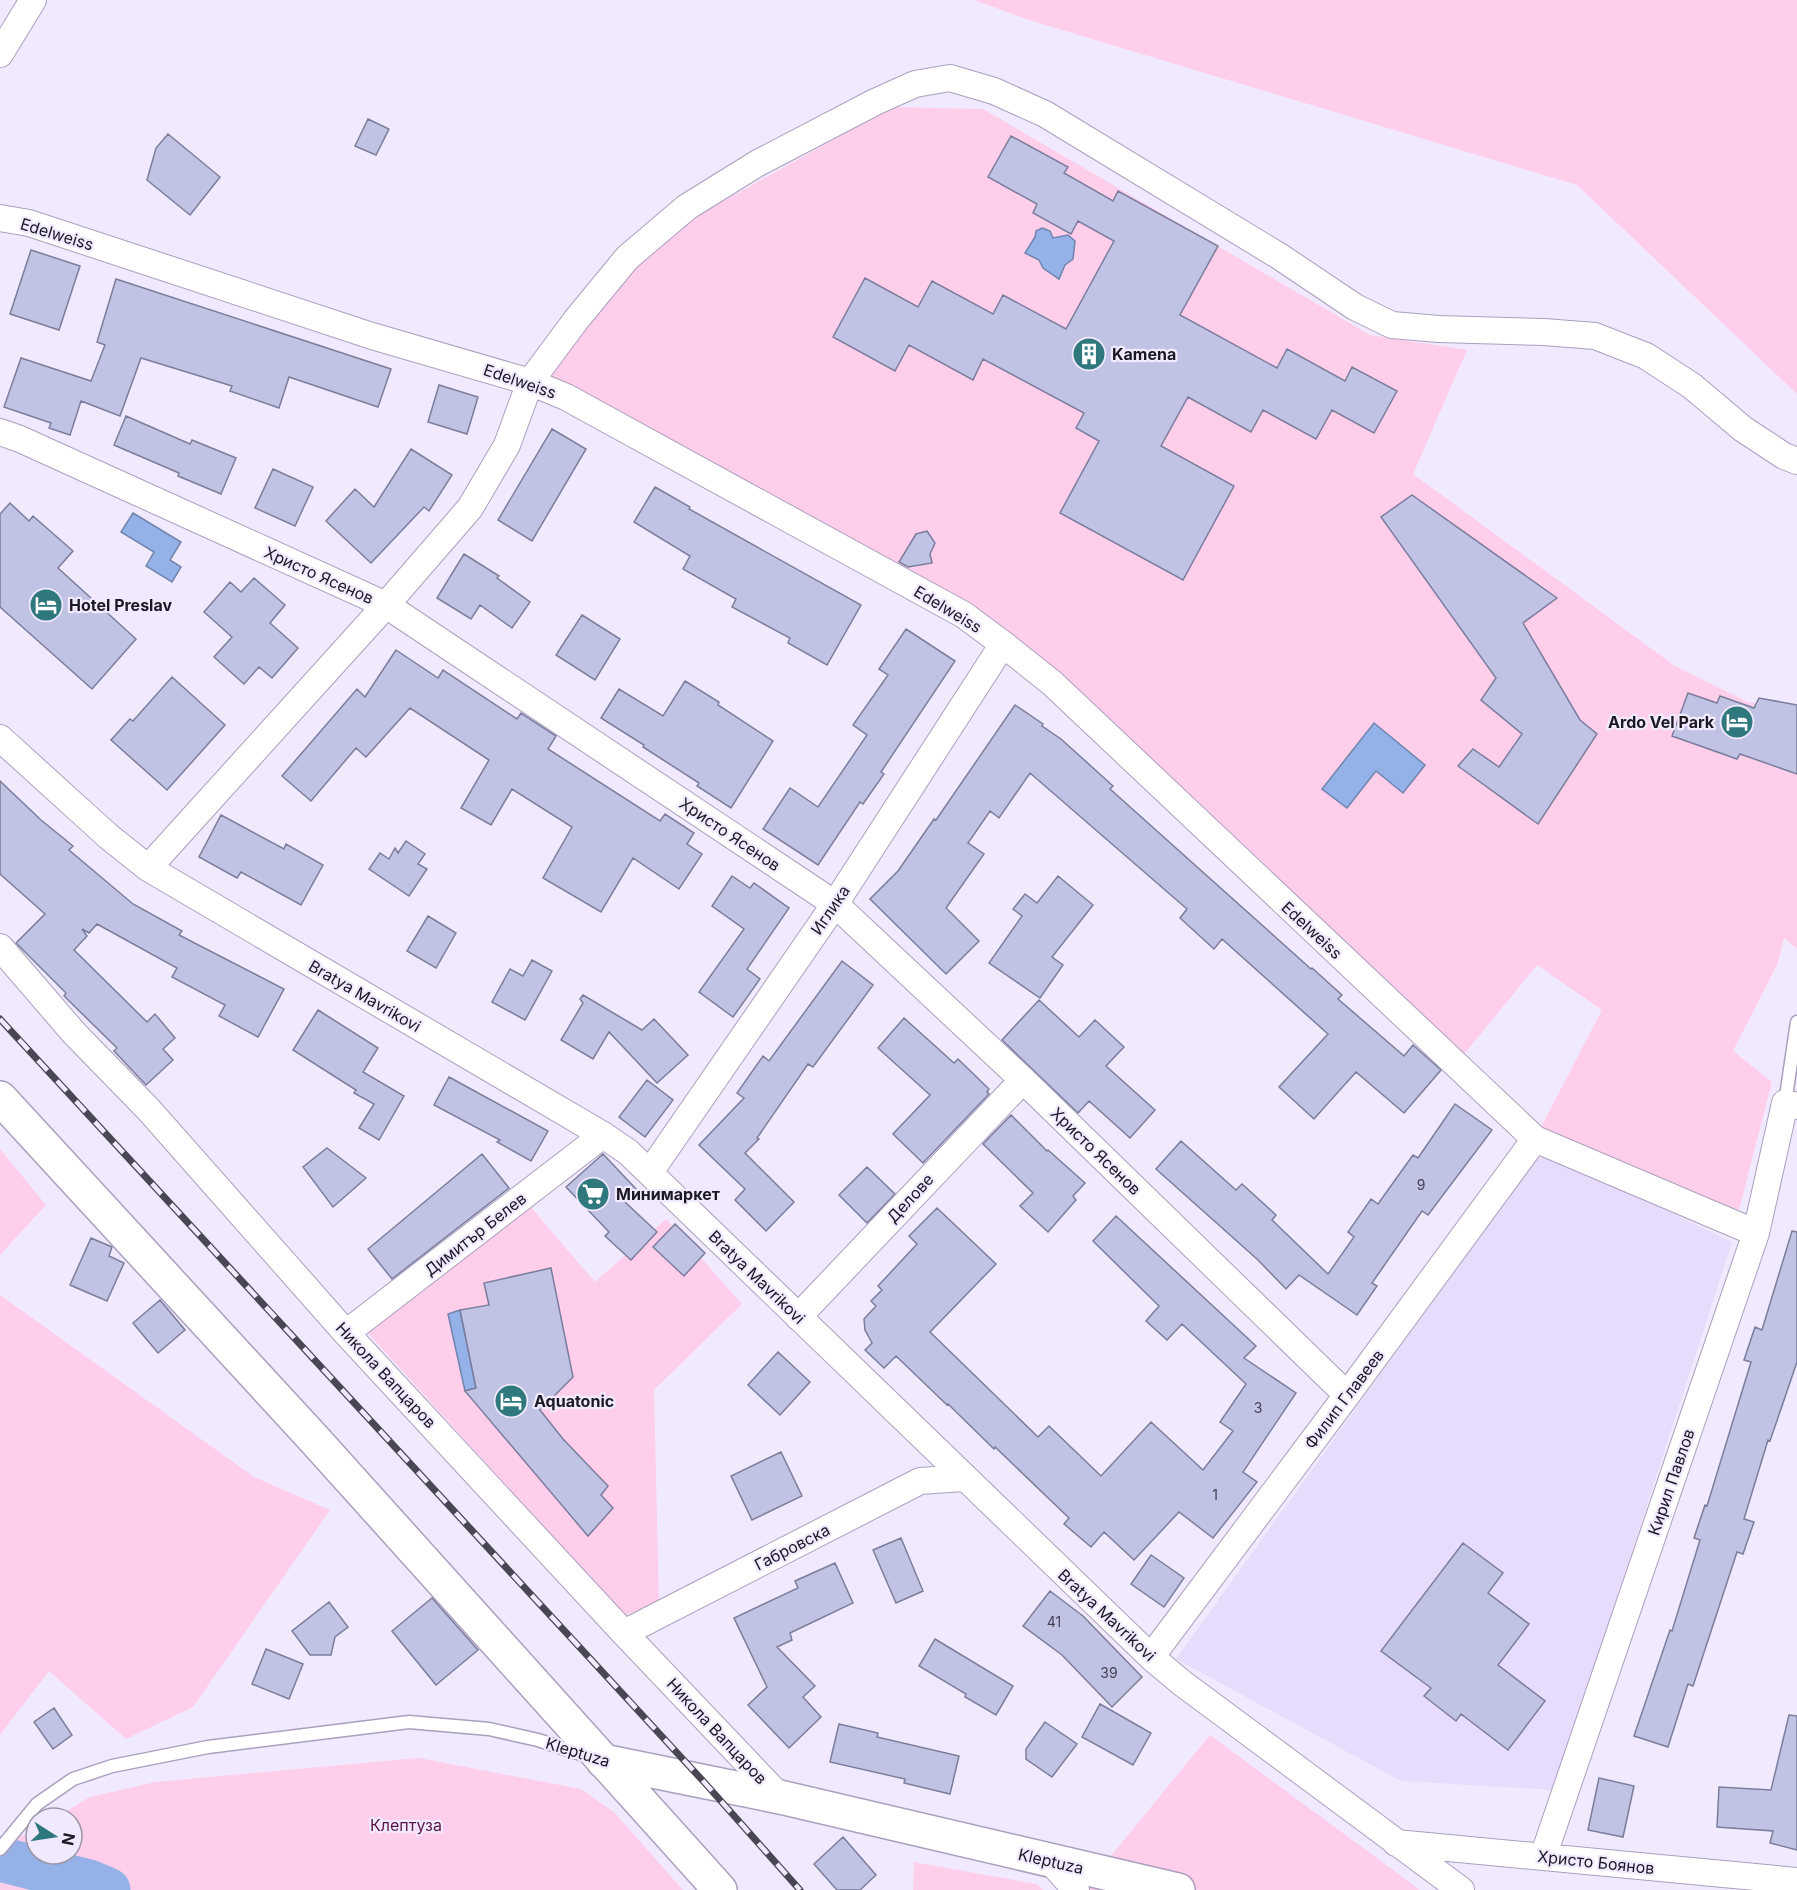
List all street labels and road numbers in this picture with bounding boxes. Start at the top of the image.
street label: Edelweiss [18,213,96,255]
street label: Edelweiss [481,359,559,403]
street label: Христо Ясенов [261,542,377,608]
street label: Edelweiss [910,581,986,637]
street label: Христо Ясенов [676,793,784,875]
street label: Иглика [806,881,854,939]
street label: Edelweiss [1278,897,1346,963]
street label: Bratya Mavrikovi [305,956,425,1036]
street label: Христо Ясенов [1047,1103,1145,1199]
street label: Делове [882,1169,938,1227]
street label: Димитър Белев [420,1188,530,1280]
street label: Bratya Mavrikovi [705,1226,809,1328]
street label: Никола Вапцаров [332,1318,440,1432]
street label: Филип Главеев [1300,1345,1388,1453]
street label: Кирил Павлов [1643,1426,1699,1538]
street label: Габровска [751,1520,833,1574]
street label: Bratya Mavrikovi [1054,1565,1160,1665]
street label: Никола Вапцаров [663,1674,771,1788]
street label: Kleptuza [543,1733,613,1771]
street label: Kleptuza [1016,1844,1086,1878]
street label: Христо Боянов [1537,1846,1655,1878]

